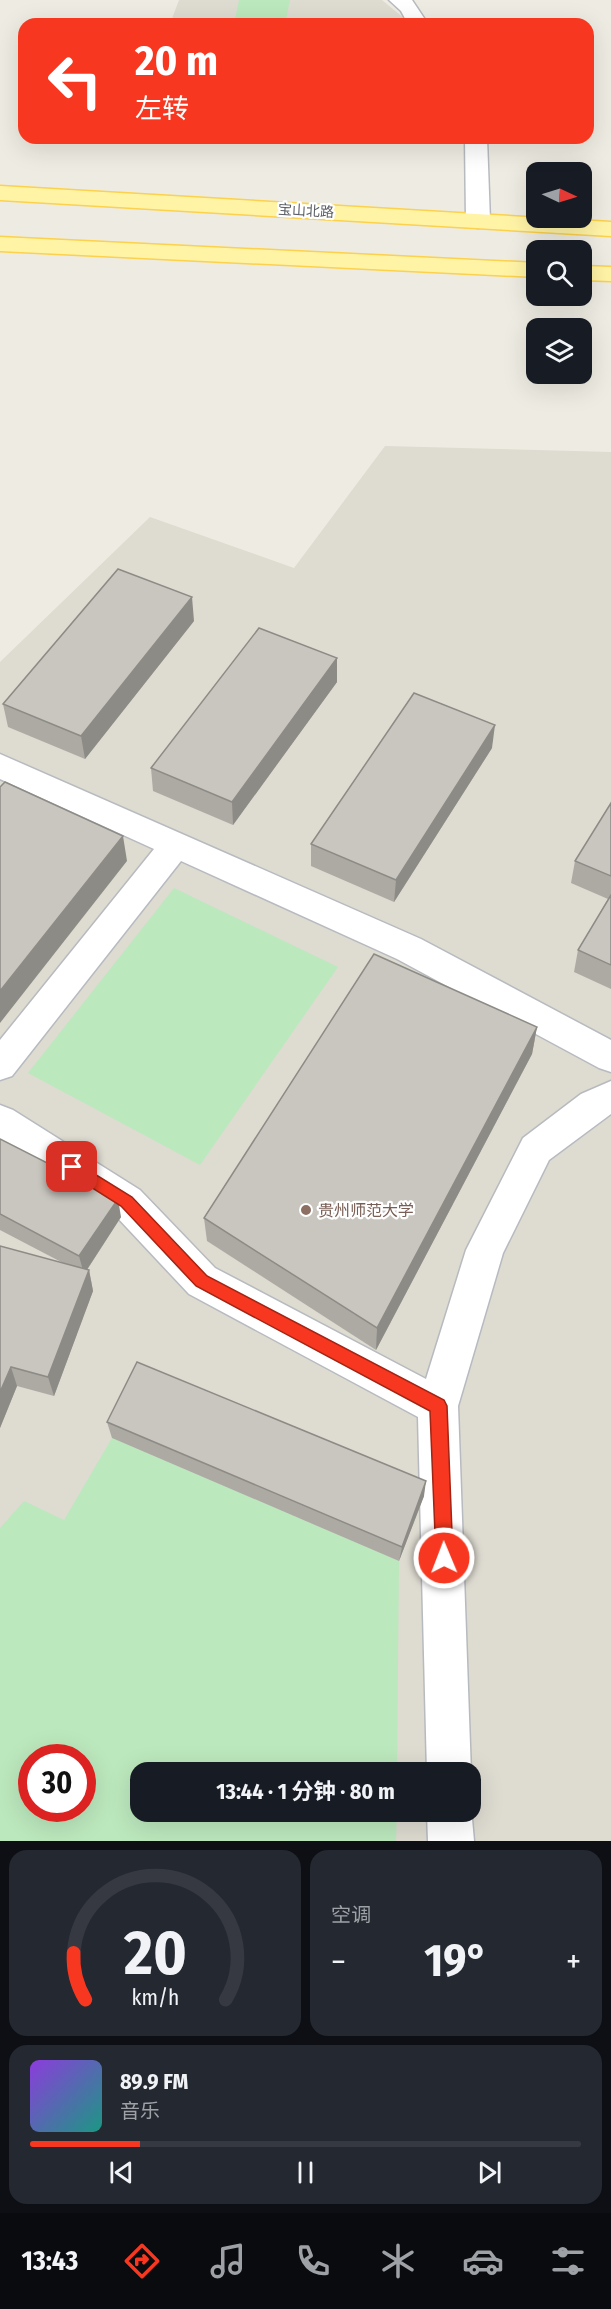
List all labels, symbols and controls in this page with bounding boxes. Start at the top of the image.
text: 20 m [135,36,218,86]
icon: left [36,42,114,120]
text: 左转 [135,93,189,125]
north arrow [526,162,592,228]
map controls [526,162,592,384]
street label: 宝山北路 [278,201,334,221]
button: search [526,240,592,306]
button: layers [526,318,592,384]
pin [46,1141,97,1192]
icon: arrive [55,1150,88,1183]
place label: 贵州师范大学 [318,1201,414,1220]
marker: 贵州师范大学 [299,1203,313,1217]
position arrow [412,1526,476,1590]
speed limit sign: 30 [18,1744,96,1822]
text: 13:44 · 1 分钟 · 80 m [216,1778,395,1805]
text: 空调 [331,1903,371,1927]
text: 20 [123,1916,186,1991]
text: 19° [424,1934,488,1988]
text: − [331,1942,346,1982]
text: + [566,1942,581,1982]
text: km/h [131,1985,179,2011]
text: 89.9 FM [120,2068,188,2095]
text: 音乐 [120,2099,160,2123]
icon: previous [105,2156,138,2189]
icon: pause [289,2156,322,2189]
icon: next [473,2156,506,2189]
icon: directions [121,2240,163,2282]
icon: music [207,2240,249,2282]
icon: phone [292,2240,334,2282]
icon: climate [377,2240,419,2282]
icon: car [462,2240,504,2282]
icon: filters [547,2240,589,2282]
text: 13:43 [22,2245,78,2277]

